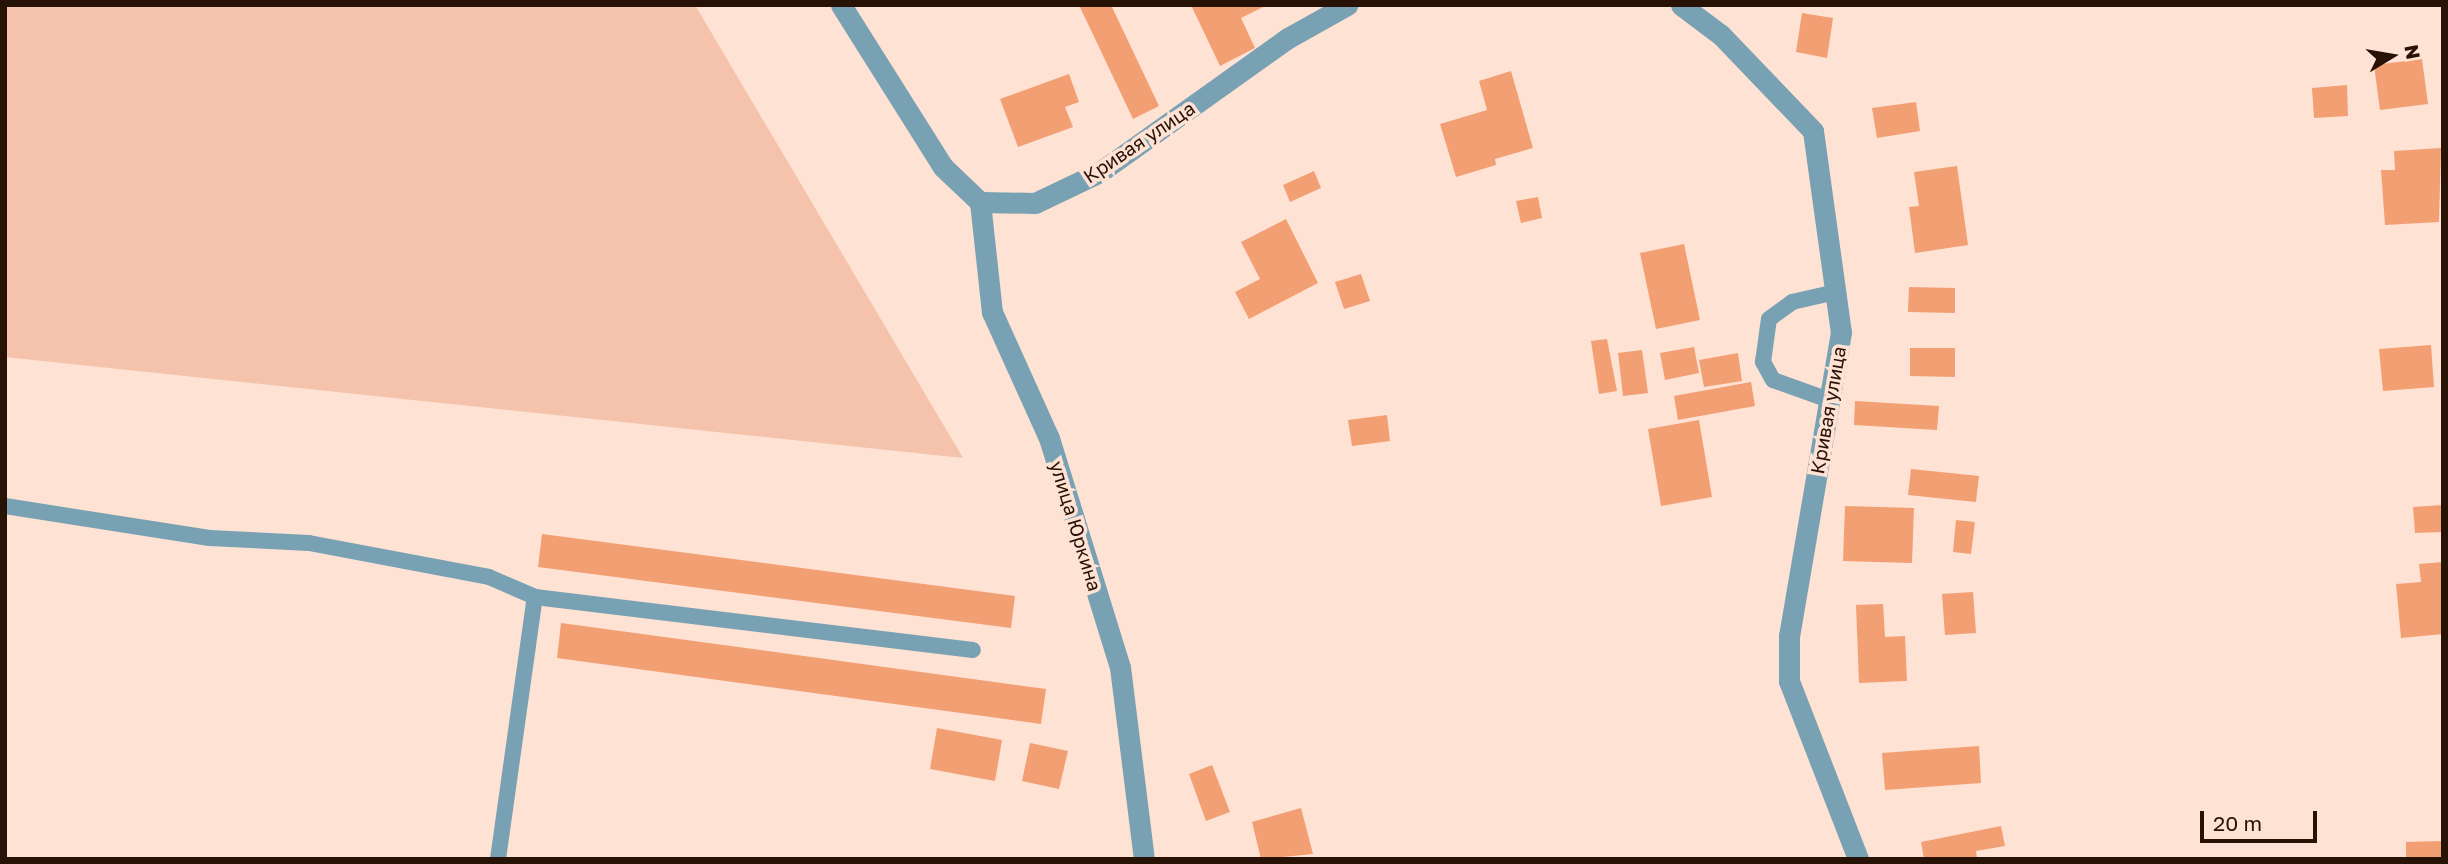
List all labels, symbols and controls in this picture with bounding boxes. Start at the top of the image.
north arrow [2357,21,2427,91]
text: N [2400,43,2426,61]
street label: Кривая улица [1079,96,1199,188]
street label: Кривая улица [1806,344,1850,476]
street label: улица Юркина [1045,458,1107,594]
scale bar [2203,798,2320,842]
text: 20 m [2213,810,2262,836]

